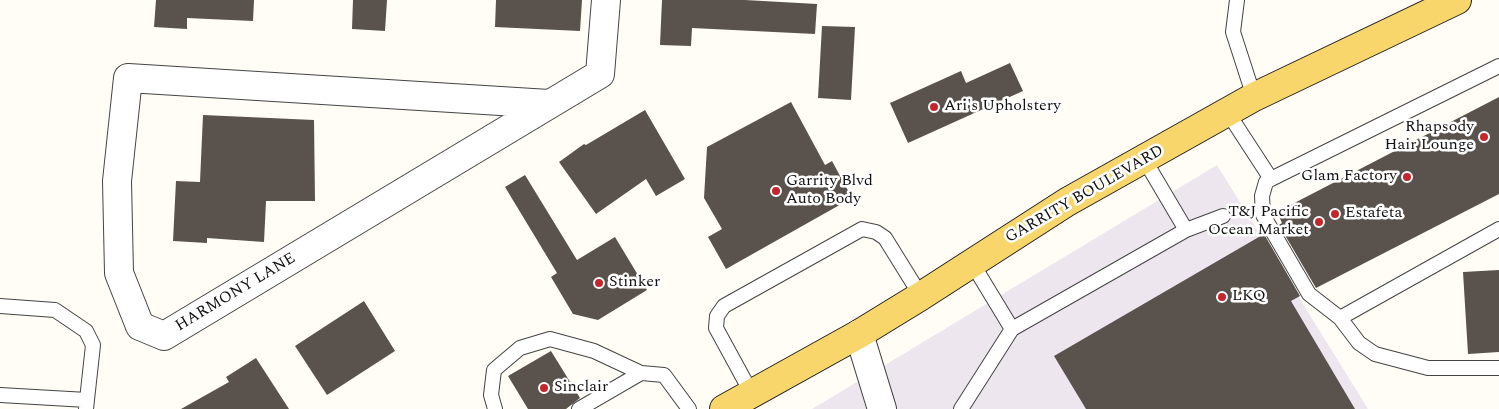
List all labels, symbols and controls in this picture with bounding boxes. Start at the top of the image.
place label: Ari's Upholstery [944,97,1061,117]
marker: Ari's Upholstery [928,101,940,113]
place label: Rhapsody Hair Lounge [1385,118,1474,156]
marker: Rhapsody Hair Lounge [1478,131,1490,143]
street label: GARRITY BOULEVARD [1002,142,1168,248]
place label: Glam Factory [1301,167,1397,187]
marker: Glam Factory [1401,171,1413,183]
place label: Garrity Blvd Auto Body [786,172,873,210]
marker: Garrity Blvd Auto Body [770,185,782,197]
place label: T&J Pacific Ocean Market [1208,203,1309,241]
place label: Estafeta [1345,204,1402,224]
marker: Estafeta [1329,208,1341,220]
marker: T&J Pacific Ocean Market [1313,216,1325,228]
street label: HARMONY LANE [172,250,300,336]
place label: Stinker [609,273,660,293]
marker: Stinker [593,277,605,289]
place label: LKQ [1232,287,1266,307]
marker: LKQ [1216,291,1228,303]
place label: Sinclair [554,378,608,398]
marker: Sinclair [538,382,550,394]

